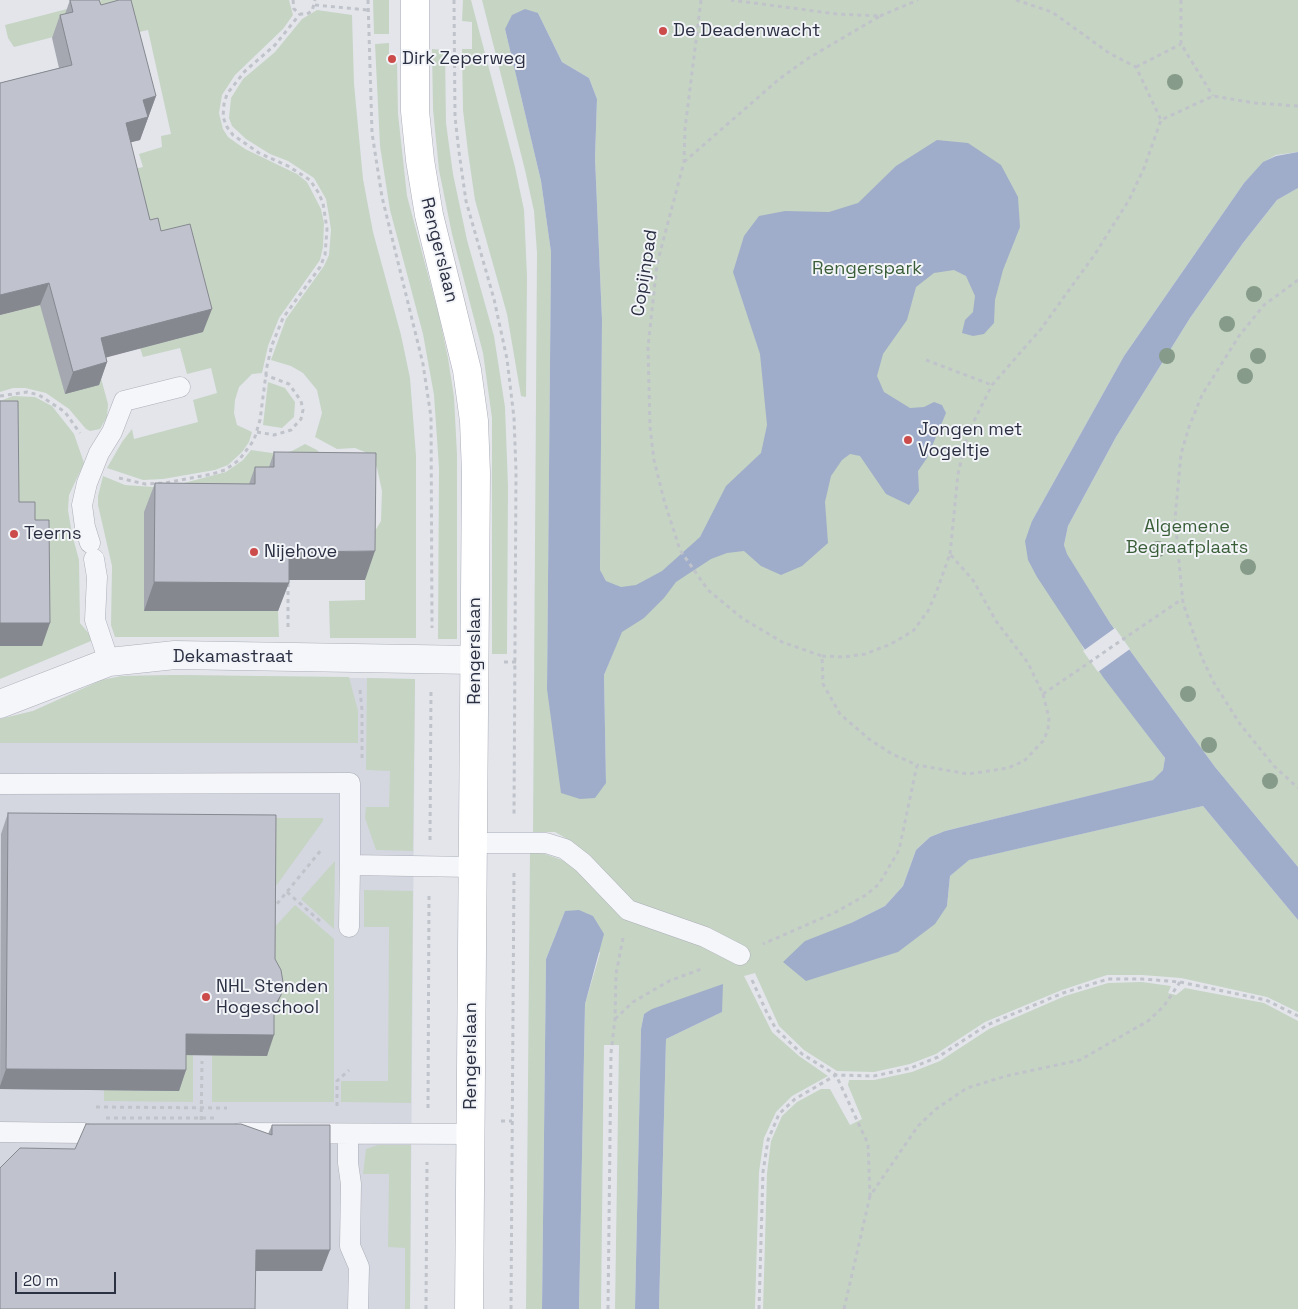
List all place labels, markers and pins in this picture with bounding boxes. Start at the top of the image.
place label: De Deadenwacht [673,20,820,42]
marker: De Deadenwacht [657,25,669,37]
place label: Dirk Zeperweg [402,48,526,70]
marker: Dirk Zeperweg [386,53,398,65]
place label: Jongen met Vogeltje [918,419,1022,462]
marker: Jongen met Vogeltje [902,434,914,446]
place label: Teerns [24,523,81,545]
marker: Teerns [8,528,20,540]
place label: Nijehove [264,541,337,563]
marker: Nijehove [248,546,260,558]
place label: NHL Stenden Hogeschool [216,976,328,1019]
marker: NHL Stenden Hogeschool [200,991,212,1003]

